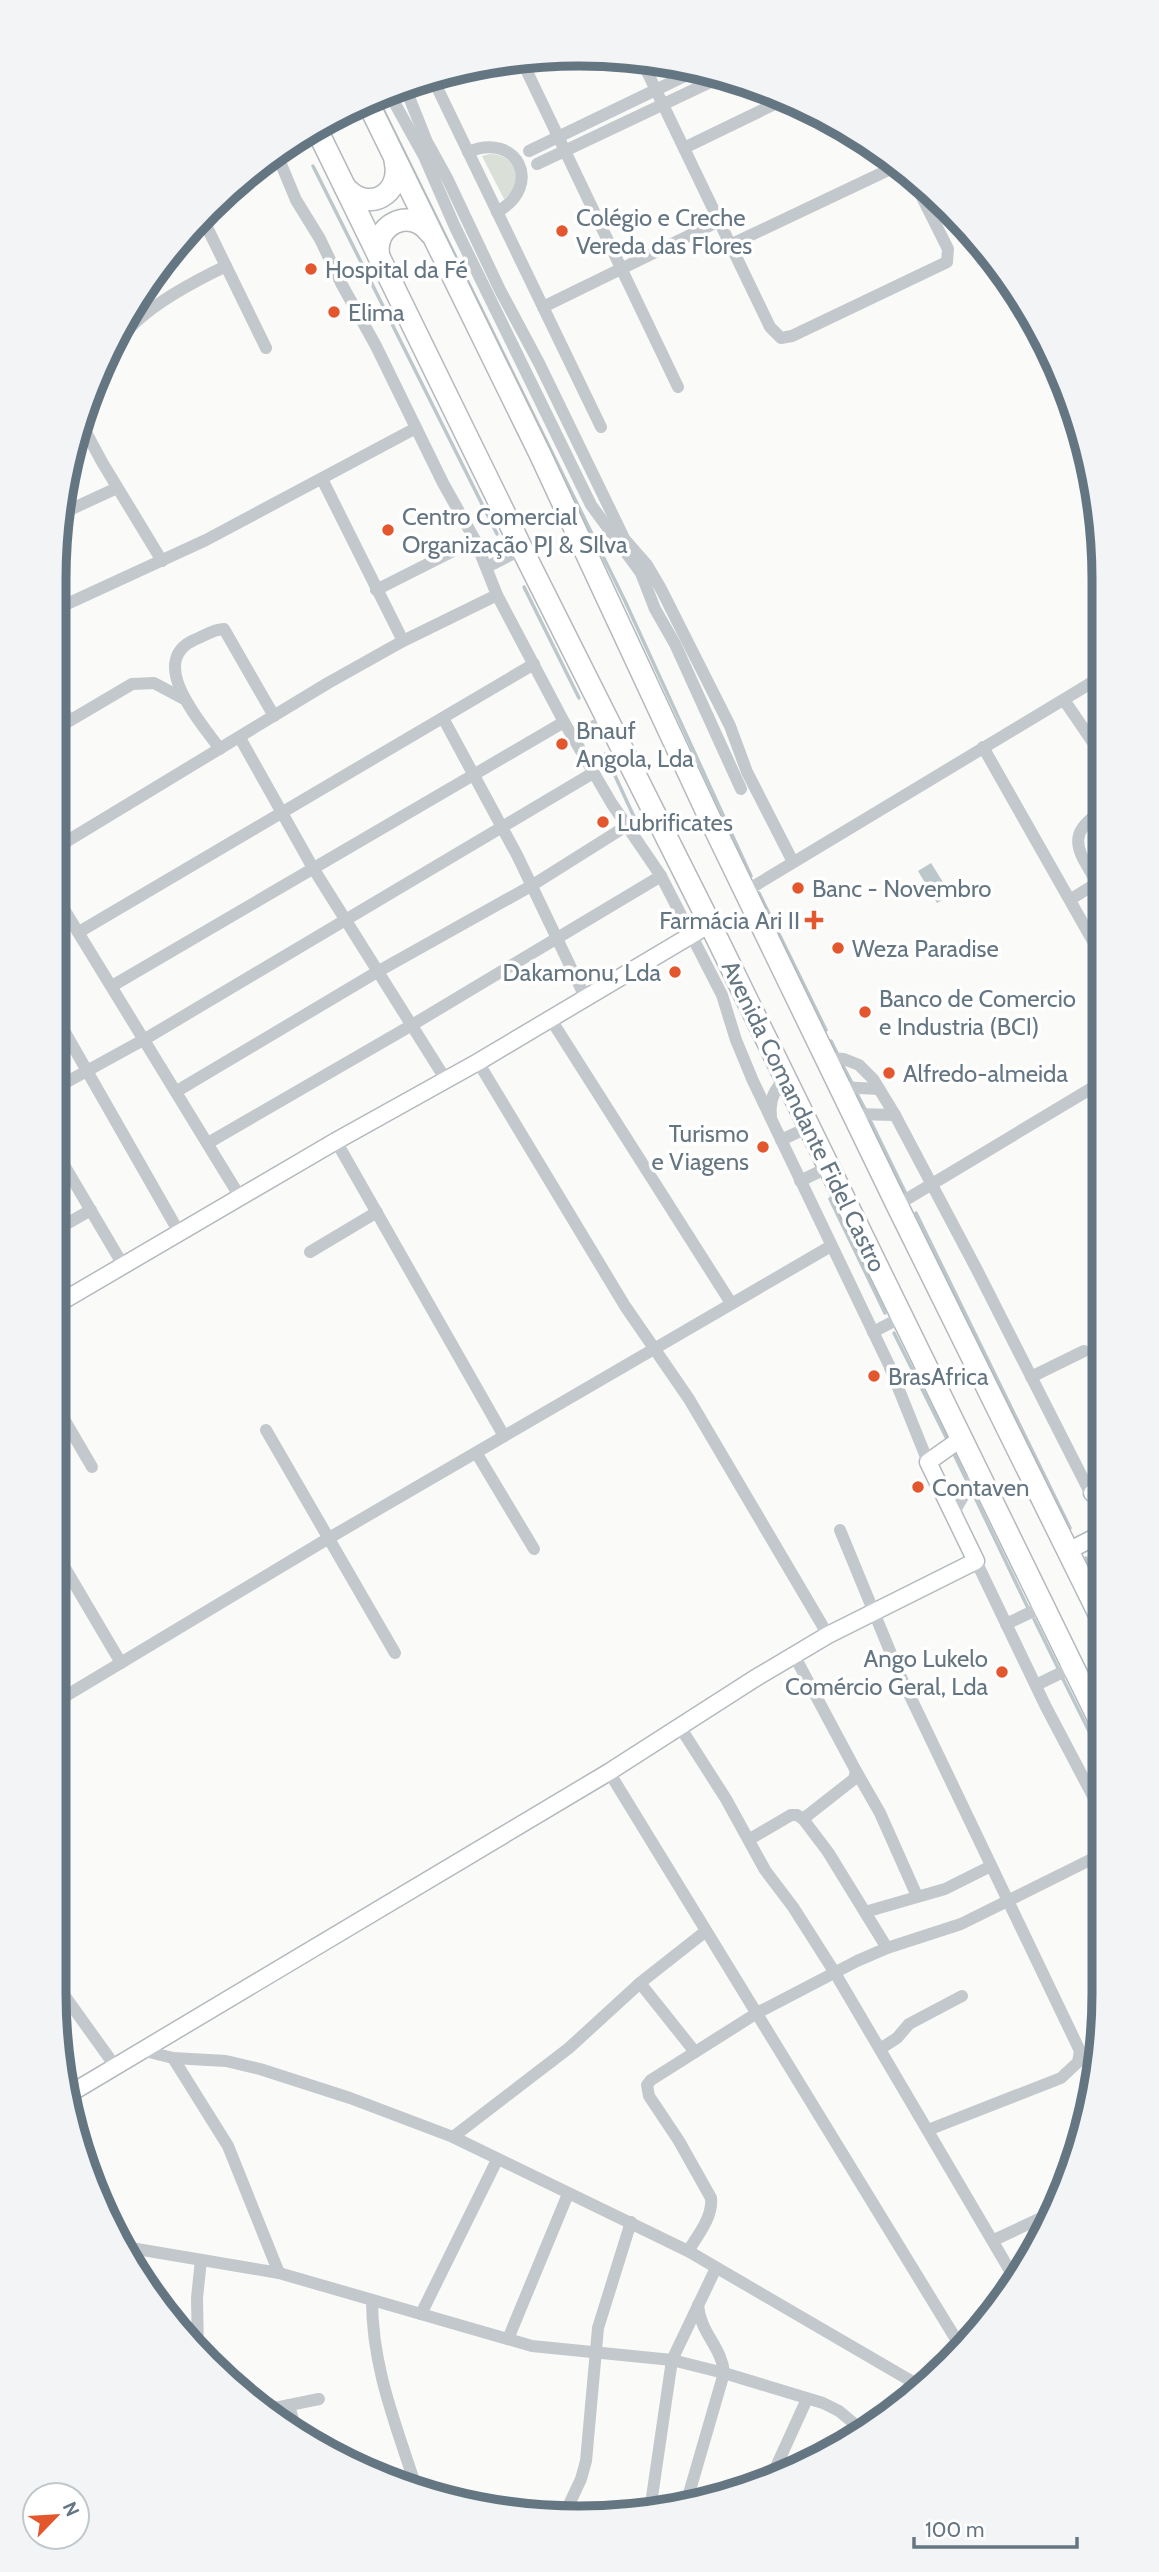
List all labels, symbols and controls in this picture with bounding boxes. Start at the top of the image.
place label: Colégio e Creche Vereda das Flores [576,203,752,260]
marker: Colégio e Creche Vereda das Flores [554,223,570,239]
place label: Hospital da Fé [325,255,468,284]
marker: Hospital da Fé [303,261,319,277]
place label: Elima [348,298,405,327]
marker: Elima [326,304,342,320]
place label: Centro Comercial Organização PJ & SIlva [402,502,628,559]
marker: Centro Comercial Organização PJ & SIlva [380,522,396,538]
place label: Bnauf Angola, Lda [576,716,694,773]
marker: Bnauf Angola, Lda [554,736,570,752]
place label: Lubrificates [617,808,733,837]
marker: Lubrificates [595,814,611,830]
place label: Banc - Novembro [812,874,991,903]
marker: Banc - Novembro [790,880,806,896]
place label: Farmácia Ari II [659,906,800,935]
marker: Farmácia Ari II [806,912,822,928]
place label: Weza Paradise [852,934,999,963]
marker: Weza Paradise [830,940,846,956]
street label: Avenida Comandante Fidel Castro [716,956,892,1276]
place label: Dakamonu, Lda [503,958,661,987]
marker: Dakamonu, Lda [667,964,683,980]
place label: Banco de Comercio e Industria (BCI) [879,984,1076,1041]
marker: Banco de Comercio e Industria (BCI) [857,1004,873,1020]
place label: Alfredo-almeida [903,1059,1068,1088]
marker: Alfredo-almeida [881,1065,897,1081]
place label: Turismo e Viagens [651,1119,749,1176]
marker: Turismo e Viagens [755,1139,771,1155]
place label: BrasAfrica [888,1362,989,1391]
marker: BrasAfrica [866,1368,882,1384]
place label: Contaven [932,1473,1029,1502]
marker: Contaven [910,1479,926,1495]
place label: Ango Lukelo Comércio Geral, Lda [785,1644,988,1701]
marker: Ango Lukelo Comércio Geral, Lda [994,1664,1010,1680]
north arrow [21,2481,91,2551]
text: N [58,2498,84,2520]
scale bar [914,2506,1077,2550]
text: 100 m [925,2517,984,2542]

